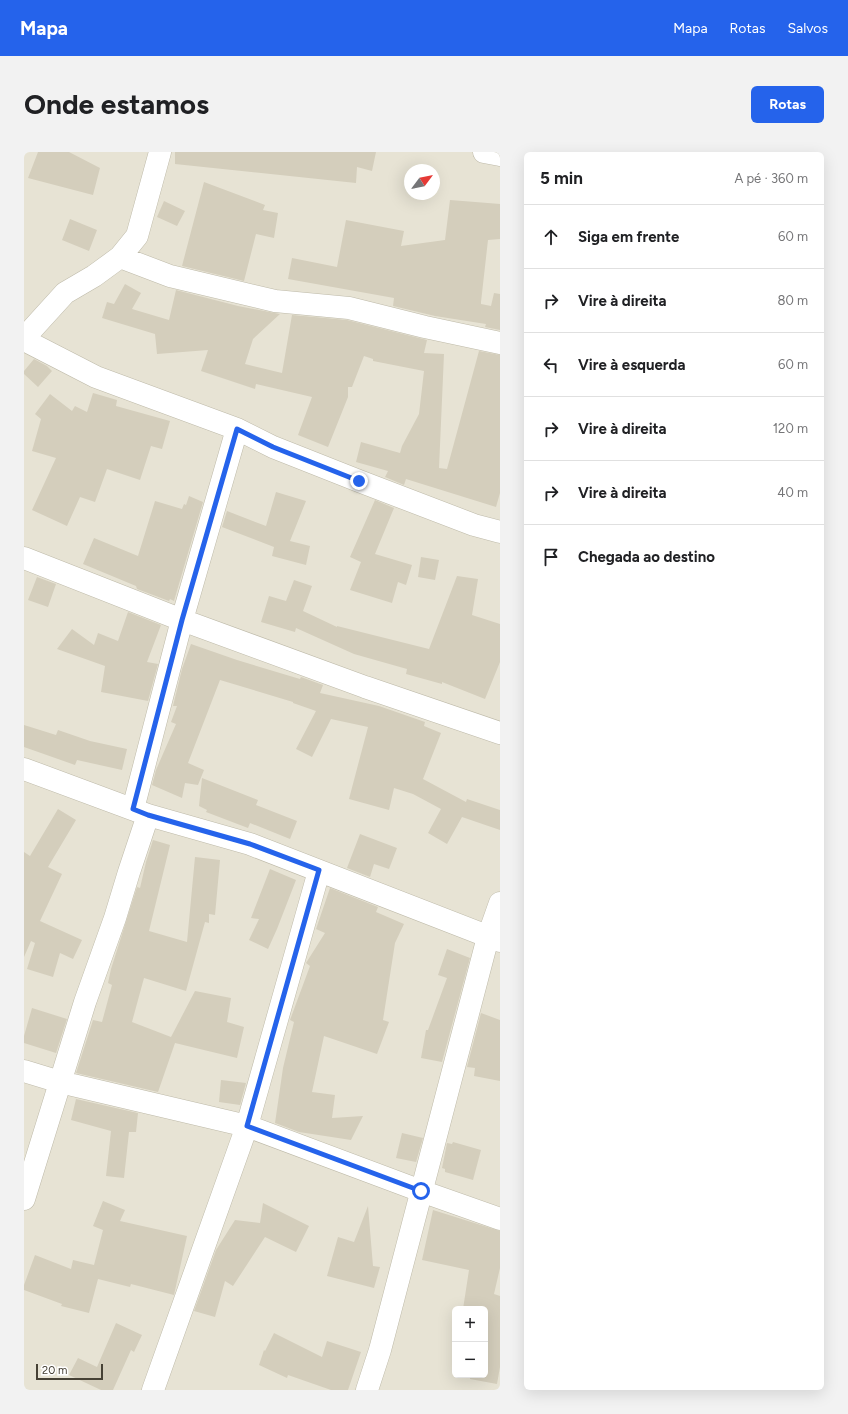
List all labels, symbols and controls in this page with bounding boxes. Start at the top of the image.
text: Mapa [20,17,68,40]
text: Mapa [673,20,708,37]
text: Rotas [730,20,765,37]
text: Salvos [787,20,828,37]
button: Rotas [751,86,824,123]
text: Onde estamos [24,87,209,121]
north arrow [404,164,440,200]
text: 5 min [540,168,583,188]
text: A pé · 360 m [734,171,808,186]
icon: ahead [540,226,562,248]
text: Siga em frente [578,228,679,246]
text: 60 m [778,229,808,244]
icon: right [540,290,562,312]
text: Vire à direita [578,292,667,310]
text: 80 m [777,293,808,308]
icon: left [540,354,562,376]
text: Vire à esquerda [578,356,685,374]
text: 60 m [778,357,808,372]
icon: right [540,418,562,440]
text: Vire à direita [578,420,667,438]
text: 120 m [773,421,808,436]
route end [350,472,368,490]
icon: right [540,482,562,504]
text: Vire à direita [578,484,667,502]
text: 40 m [777,485,808,500]
icon: arrive [540,546,562,568]
text: Chegada ao destino [578,548,715,566]
route start [412,1182,430,1200]
map controls [452,1306,488,1378]
button: + [452,1306,488,1342]
button: − [452,1342,488,1378]
scale bar [36,1362,103,1381]
text: 20 m [42,1364,67,1377]

